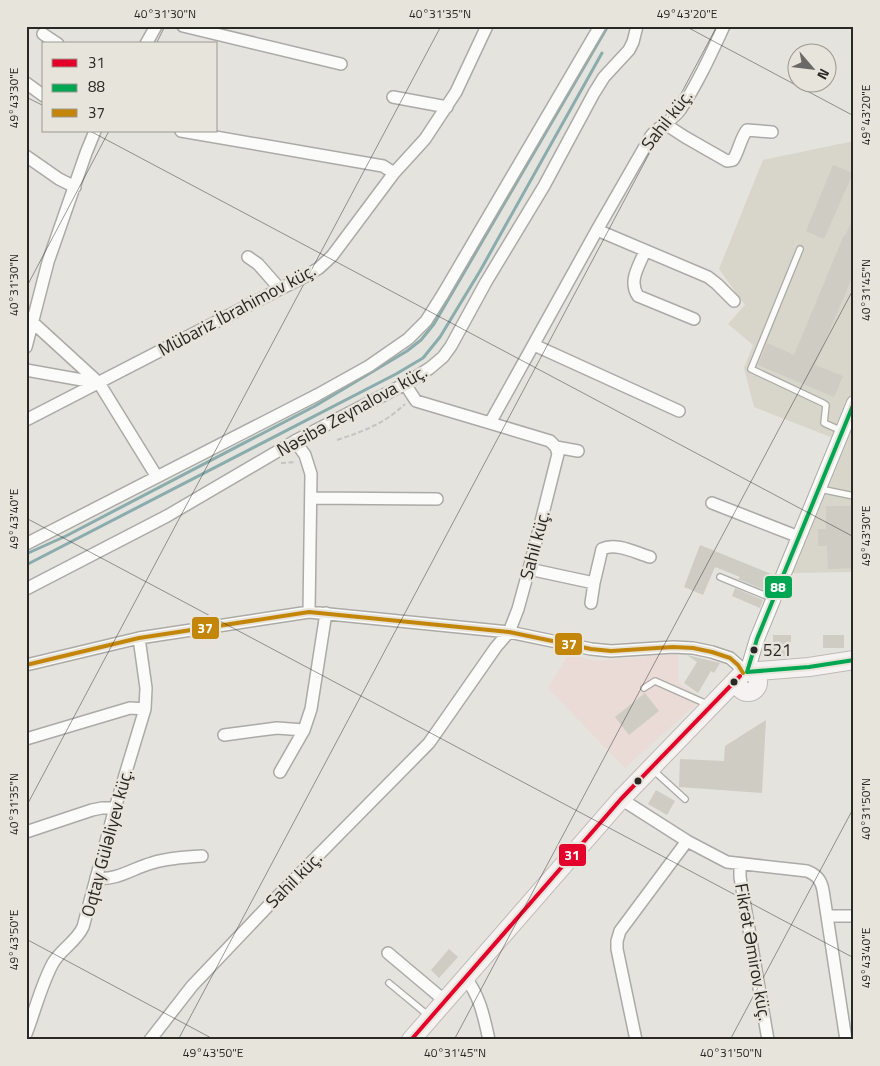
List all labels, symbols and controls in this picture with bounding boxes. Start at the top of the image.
text: 40°31'30"N [134,4,196,23]
text: 40°31'35"N [409,4,471,23]
text: 49°43'20"E [657,4,718,23]
legend [42,42,218,132]
north arrow [788,42,838,92]
text: 31 [88,51,105,74]
text: N [812,65,835,84]
text: 49°43'30"E [4,67,23,128]
text: 88 [88,75,105,98]
street label: Sahil küç. [634,84,699,156]
text: 49°43'20"E [856,84,875,145]
text: 37 [88,101,105,124]
text: 40°31'30"N [4,254,23,316]
street label: Mübariz İbrahimov küç. [153,257,320,363]
text: 40°31'45"N [856,259,875,321]
street label: Nəsibə Zeynalova küç. [271,358,432,463]
text: 49°43'40"E [4,488,23,549]
text: 49°43'30"E [856,505,875,566]
street label: Sahil küç. [512,507,557,582]
line badge: 88 [764,575,793,599]
text: 88 [770,576,786,597]
line badge: 37 [191,616,220,640]
text: 37 [197,617,213,638]
line badge: 37 [554,632,583,656]
text: 37 [561,633,577,654]
place label: 521 [763,637,792,663]
marker: 521 [749,645,759,655]
unlabelled marker [729,677,739,687]
street label: Oqtay Güləliyev küç. [74,766,139,920]
text: 40°31'35"N [4,773,23,835]
unlabelled marker [633,776,643,786]
text: 40°31'50"N [856,778,875,840]
line badge: 31 [558,843,587,867]
text: 31 [564,844,580,865]
street label: Sahil küç. [259,845,328,914]
street label: Fikrət Əmirov küç. [728,881,779,1023]
text: 49°43'50"E [4,909,23,970]
text: 49°43'40"E [856,927,875,988]
text: 49°43'50"E [183,1043,244,1062]
text: 40°31'45"N [424,1043,486,1062]
text: 40°31'50"N [700,1043,762,1062]

